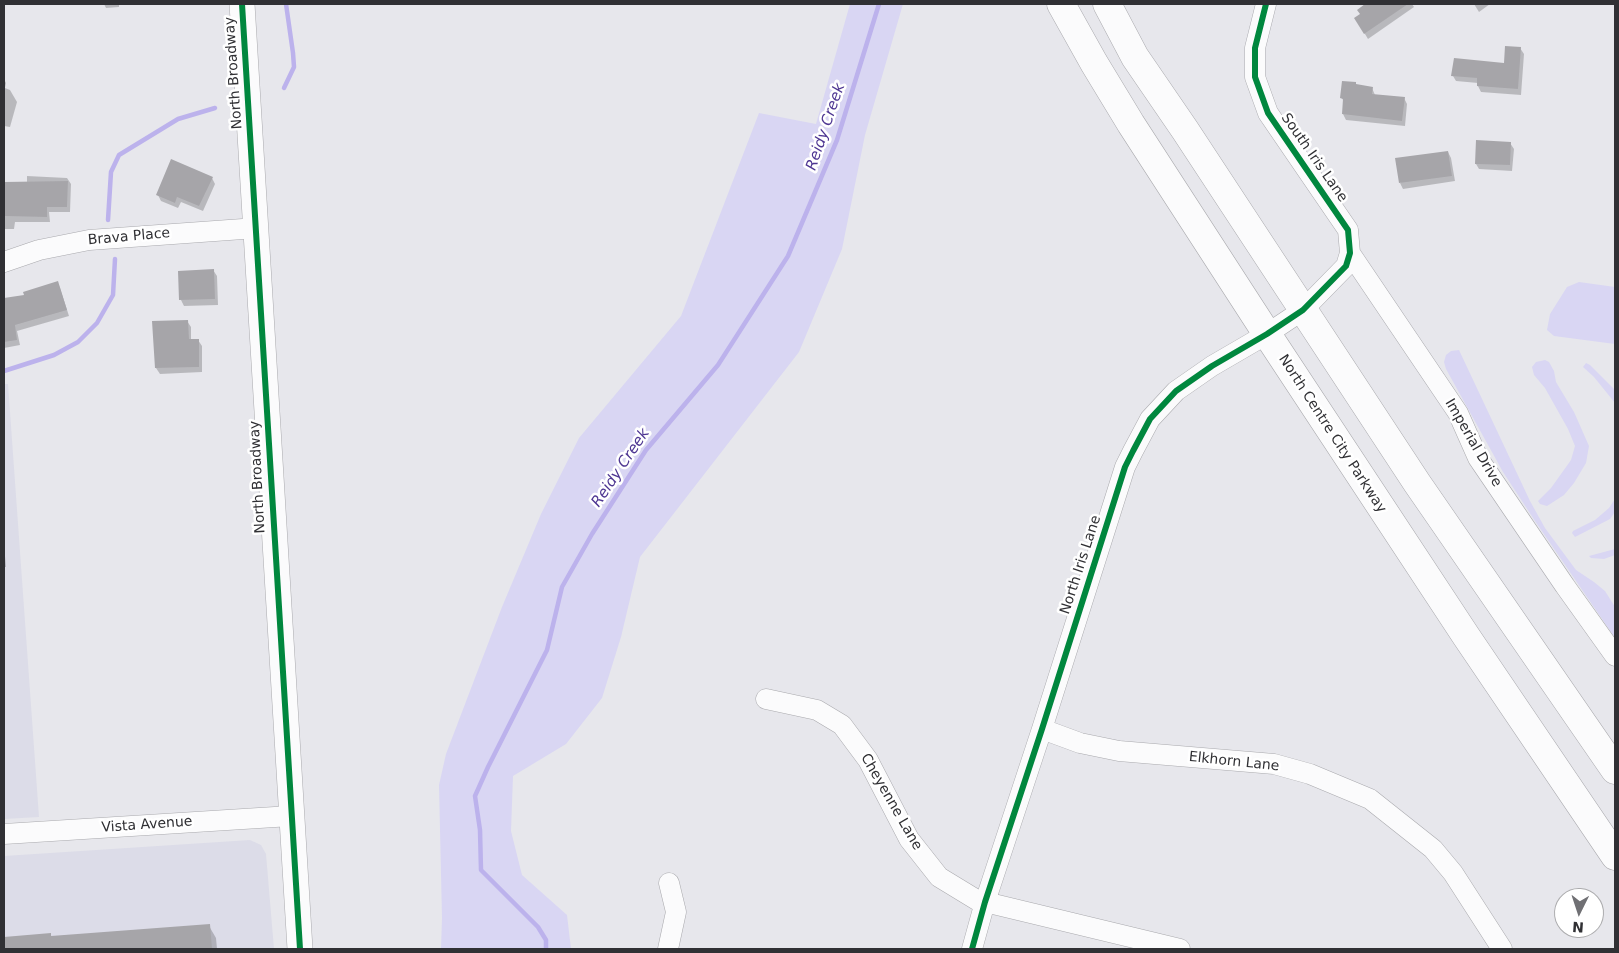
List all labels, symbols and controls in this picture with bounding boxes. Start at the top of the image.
street label: North Broadway [222,16,246,130]
water label: Reidy Creek [803,81,849,173]
street label: South Iris Lane [1277,110,1351,206]
street label: Brava Place [87,225,171,249]
street label: North Centre City Parkway [1274,352,1390,516]
street label: Imperial Drive [1441,396,1505,490]
street label: North Broadway [247,420,269,534]
water label: Reidy Creek [588,425,654,511]
street label: North Iris Lane [1057,513,1105,617]
street label: Elkhorn Lane [1188,749,1280,775]
street label: Cheyenne Lane [857,751,925,853]
street label: Vista Avenue [101,813,193,837]
north arrow [1554,888,1604,938]
text: N [1572,919,1584,935]

